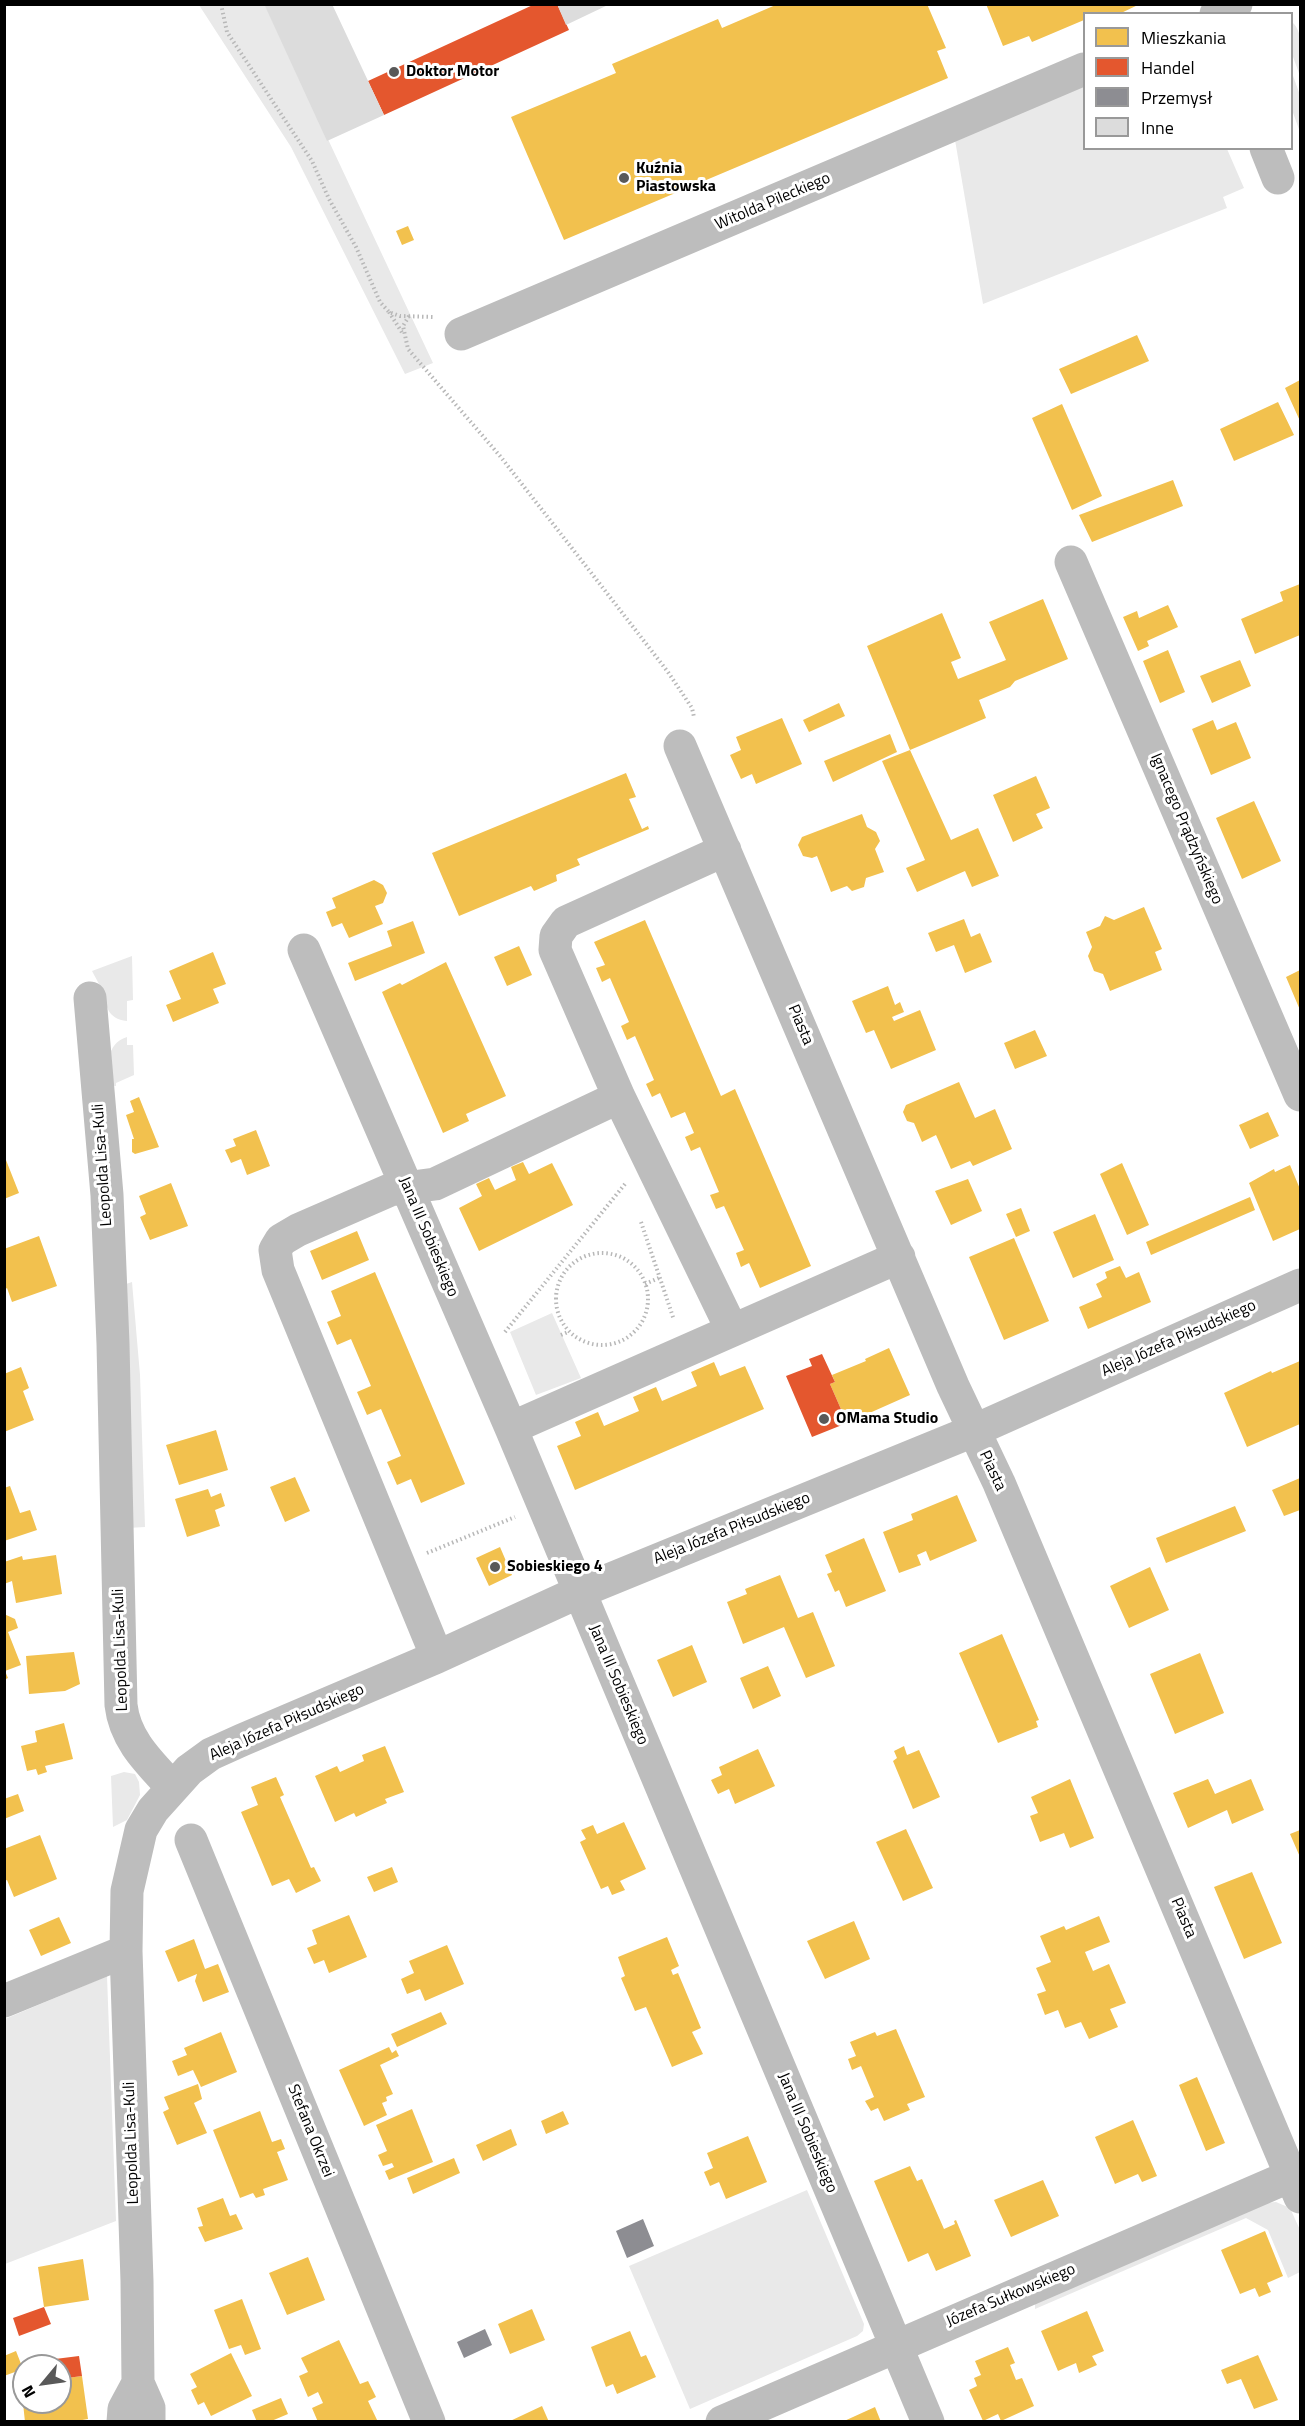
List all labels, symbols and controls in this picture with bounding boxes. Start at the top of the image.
legend [1083,12,1293,150]
text: Mieszkania [1141,24,1226,51]
text: Handel [1141,54,1195,81]
place label: Doktor Motor [406,62,499,82]
marker: Doktor Motor [387,65,401,79]
text: Przemysł [1141,84,1213,111]
text: Inne [1141,114,1174,141]
place label: Kuźnia Piastowska [636,159,716,197]
street label: Witolda Pileckiego [713,169,833,235]
marker: Kuźnia Piastowska [617,171,631,185]
street label: Ignacego Prądzyńskiego [1145,751,1227,907]
street label: Piasta [783,1002,817,1048]
street label: Leopolda Lisa-Kuli [89,1103,117,1227]
street label: Jana III Sobieskiego [394,1174,462,1300]
street label: Aleja Józefa Piłsudskiego [1099,1296,1259,1382]
place label: OMama Studio [836,1409,938,1429]
marker: OMama Studio [817,1412,831,1426]
street label: Piasta [974,1448,1010,1494]
street label: Aleja Józefa Piłsudskiego [651,1489,813,1569]
place label: Sobieskiego 4 [507,1557,603,1577]
marker: Sobieskiego 4 [488,1560,502,1574]
street label: Leopolda Lisa-Kuli [109,1588,133,1712]
street label: Jana III Sobieskiego [584,1622,652,1748]
street label: Aleja Józefa Piłsudskiego [207,1680,367,1766]
street label: Piasta [1166,1895,1200,1941]
street label: Jana III Sobieskiego [773,2070,841,2196]
street label: Leopolda Lisa-Kuli [120,2081,144,2205]
street label: Stefana Okrzei [283,2082,337,2180]
street label: Józefa Sułkowskiego [943,2260,1079,2332]
north arrow [12,2354,72,2414]
text: N [15,2381,41,2402]

